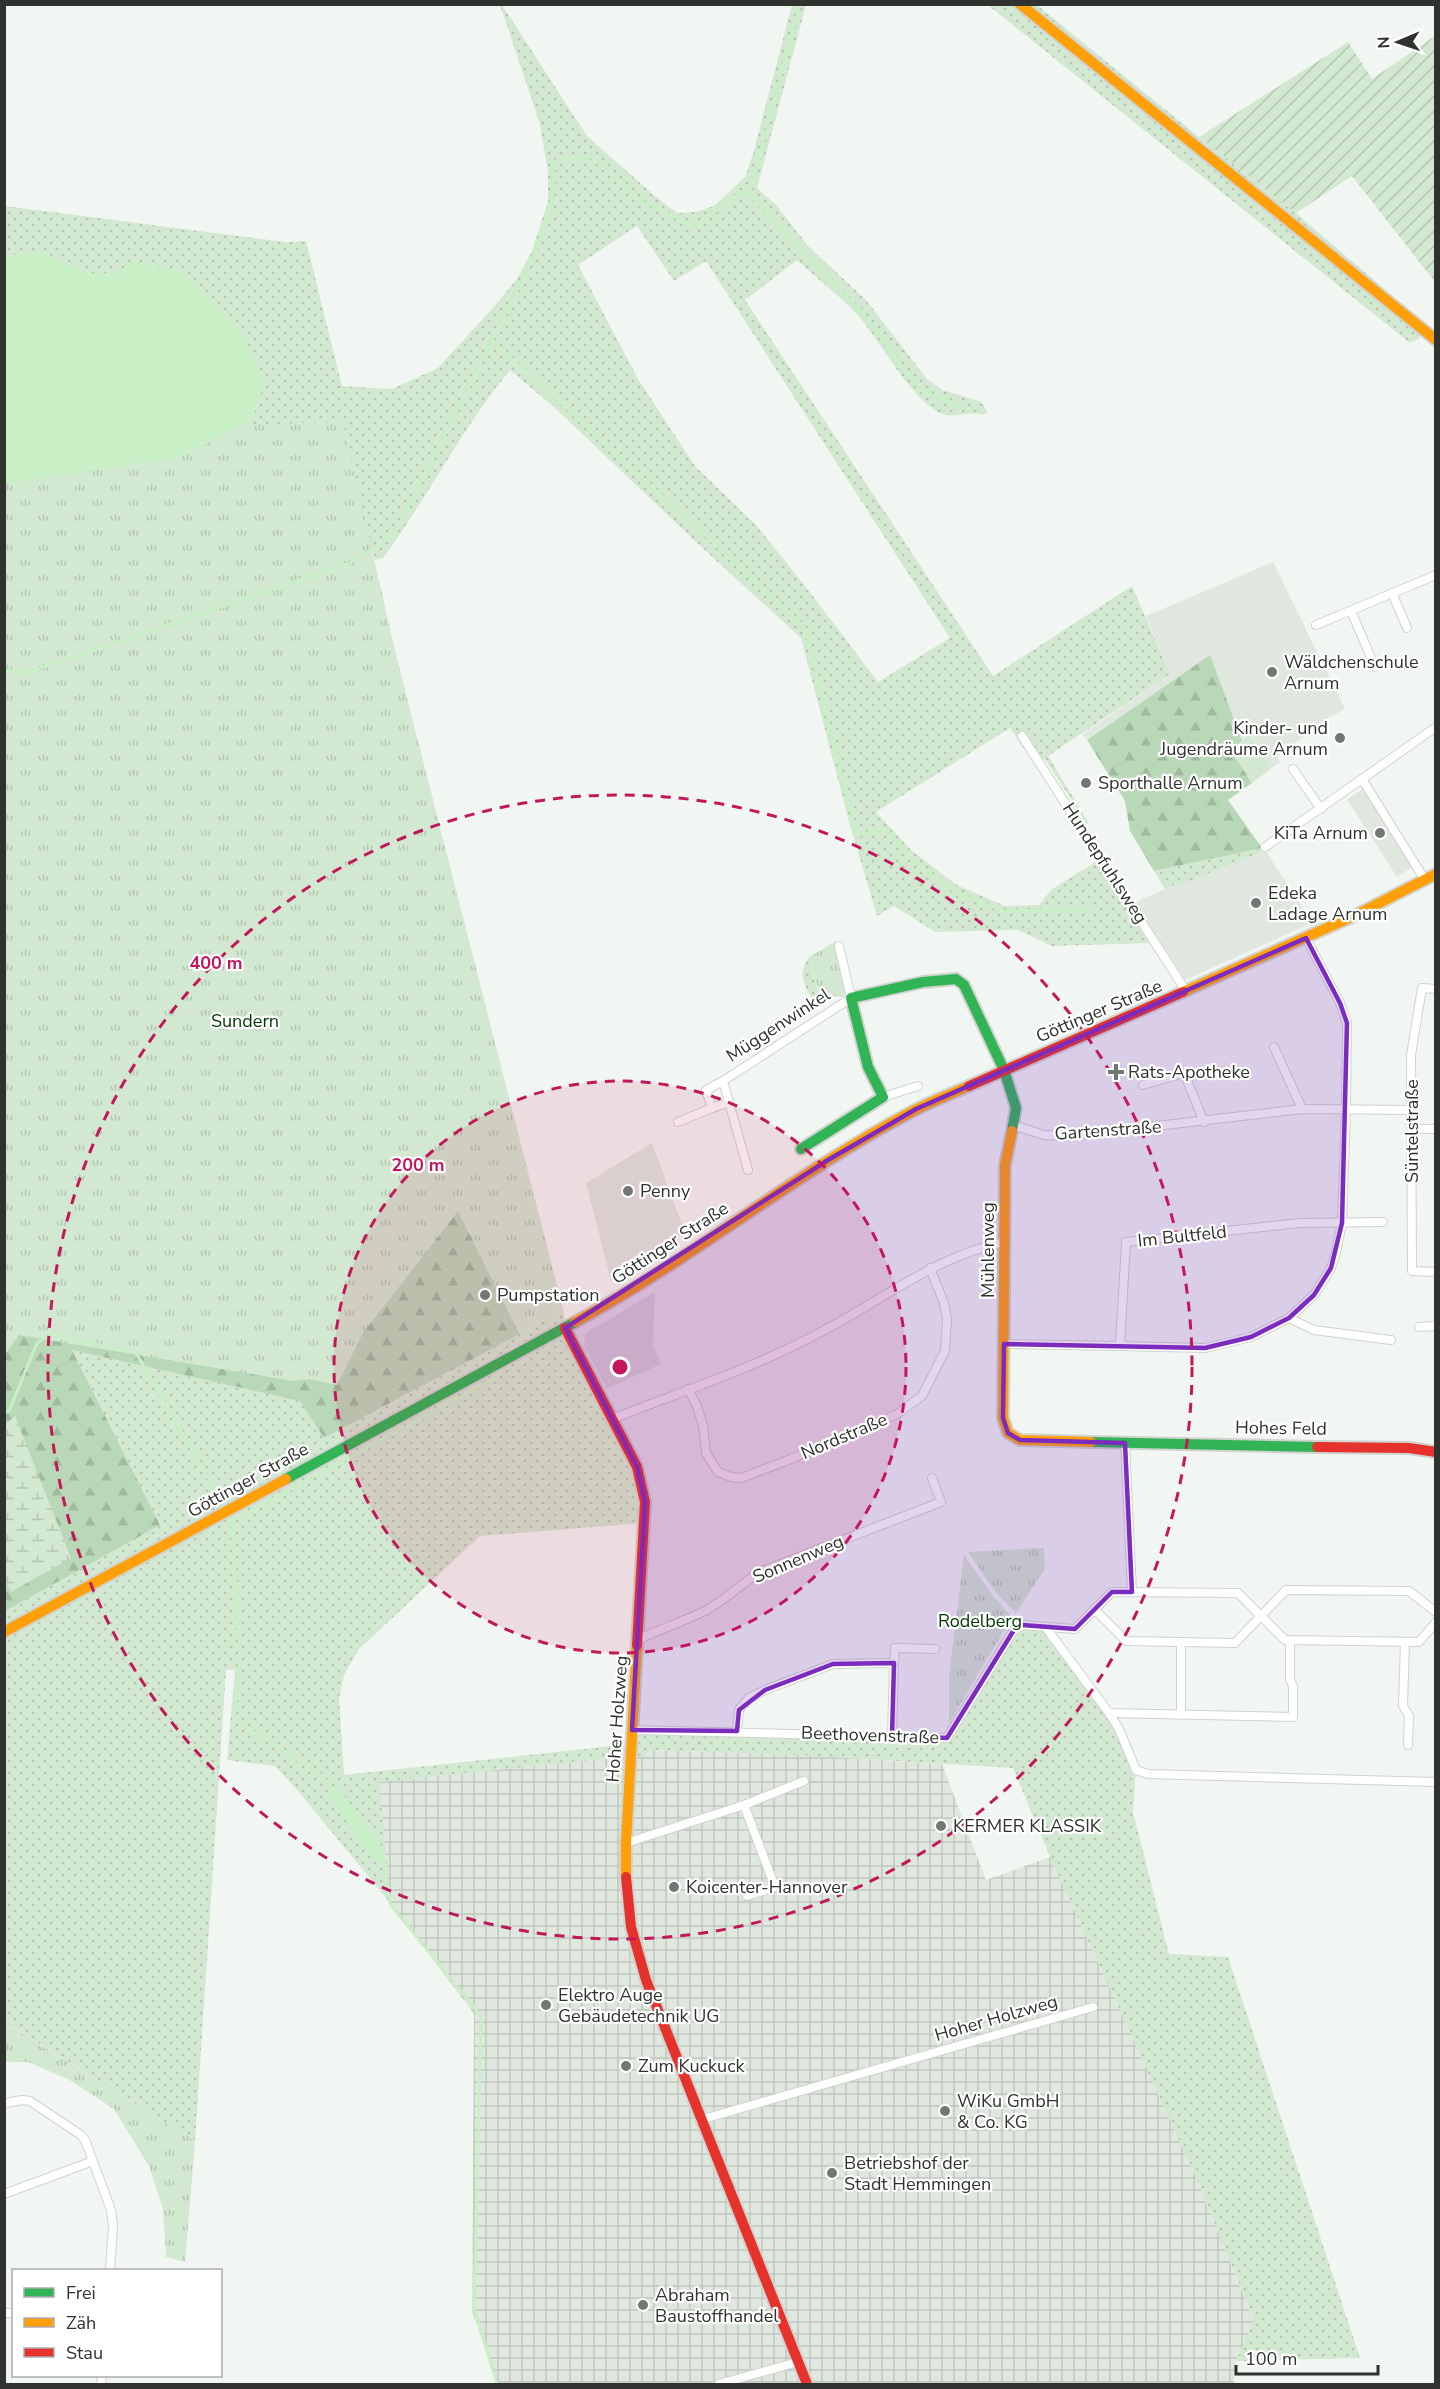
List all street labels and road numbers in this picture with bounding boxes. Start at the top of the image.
street label: Hundepfuhlsweg [1057,798,1153,928]
street label: Göttinger Straße [1032,974,1166,1048]
street label: Müggenwinkel [721,982,835,1068]
street label: Süntelstraße [1400,1079,1424,1183]
street label: Gartenstraße [1054,1114,1162,1146]
street label: Göttinger Straße [607,1196,733,1290]
street label: Mühlenweg [976,1202,1000,1298]
street label: Im Bultfeld [1136,1219,1228,1253]
street label: Nordstraße [797,1407,891,1465]
street label: Hohes Feld [1235,1415,1327,1441]
street label: Göttinger Straße [183,1437,313,1523]
street label: Sonnenweg [749,1529,847,1589]
street label: Hoher Holzweg [601,1655,633,1783]
street label: Beethovenstraße [801,1721,939,1749]
street label: Hoher Holzweg [932,1989,1060,2047]

